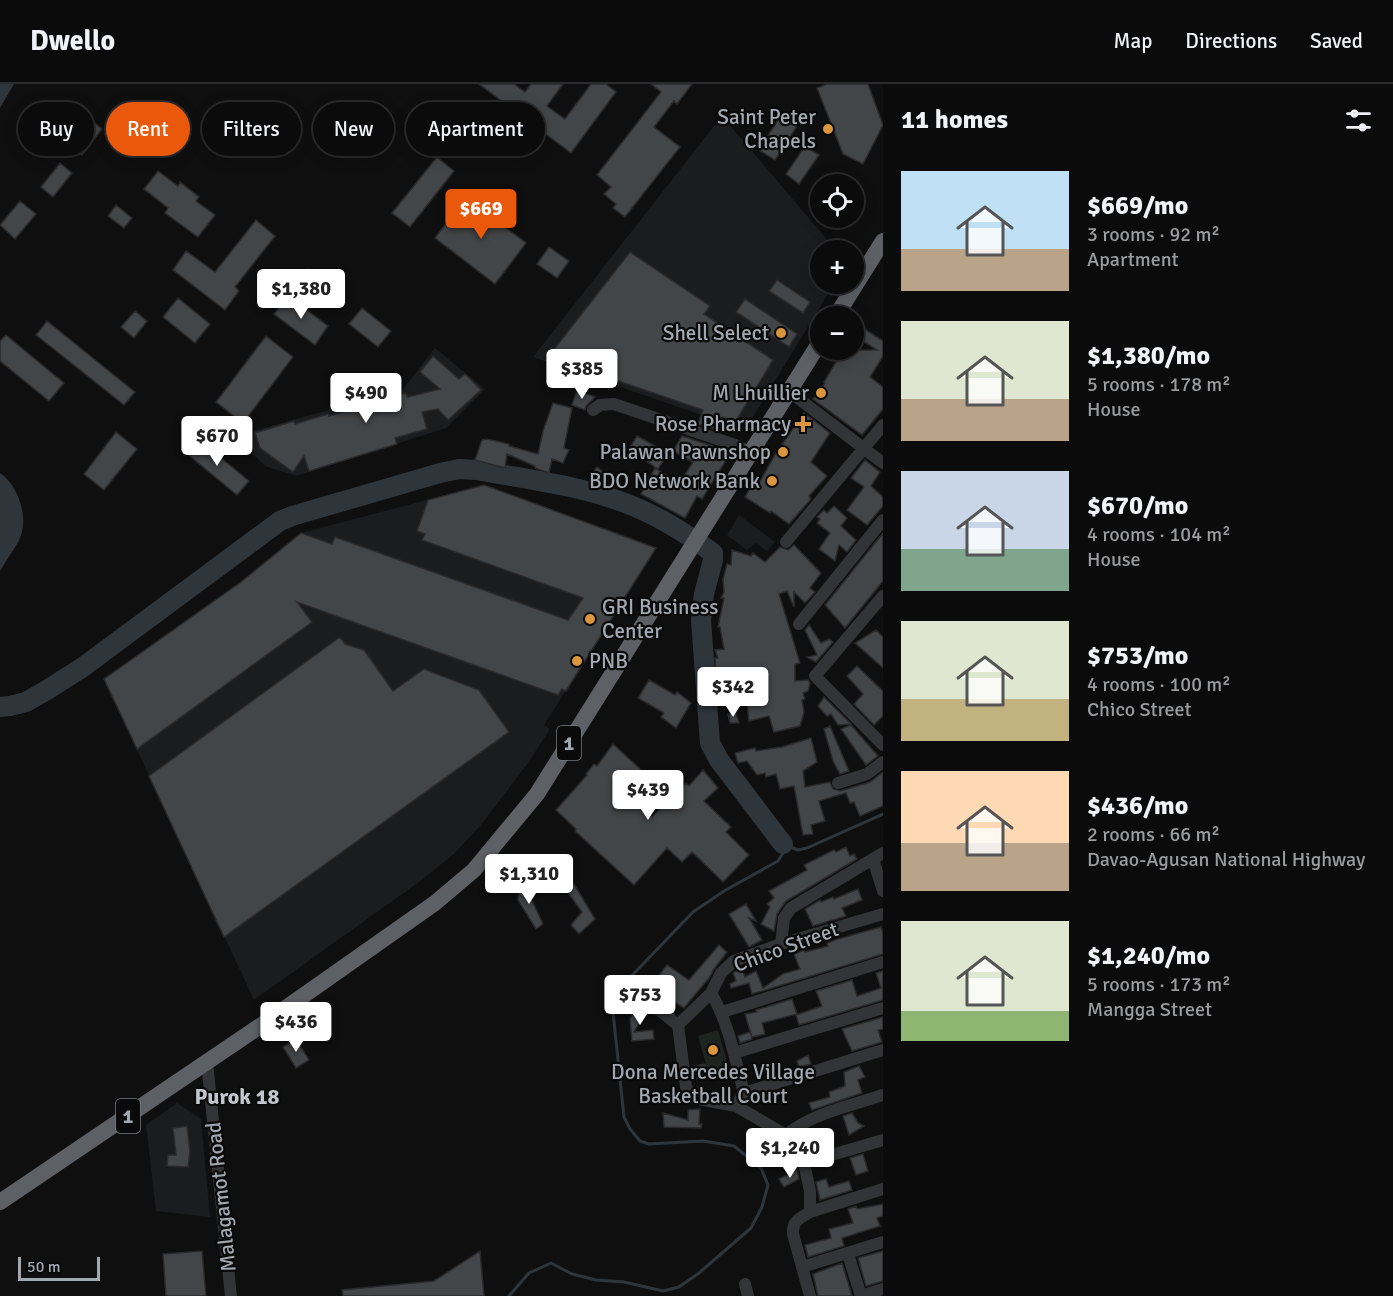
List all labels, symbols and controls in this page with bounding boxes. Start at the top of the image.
text: Dwello [30,24,115,58]
text: Map [1114,28,1152,54]
text: Directions [1185,28,1277,54]
text: Saved [1310,28,1363,54]
chip: Buy [18,102,94,156]
chip: Rent [106,102,190,156]
chip: Filters [202,102,301,156]
chip: New [313,102,394,156]
chip: Apartment [406,102,545,156]
place label: Saint Peter Chapels [717,104,816,154]
text: 11 homes [901,104,1008,136]
icon: filters [1342,104,1375,137]
marker: Saint Peter Chapels [821,122,835,136]
map controls [810,174,864,360]
button: locate [810,174,864,228]
pin: $669 [445,189,517,240]
text: $669/mo [1087,190,1188,222]
icon: home [949,195,1021,267]
text: $669 [459,196,503,221]
text: 3 rooms · 92 m² [1087,222,1220,247]
button: + [810,240,864,294]
text: Apartment [1087,247,1179,272]
pin: $1,380 [252,269,350,320]
text: $1,380 [271,276,331,301]
button: − [810,306,864,360]
place label: Shell Select [663,320,769,346]
marker: Shell Select [774,326,788,340]
text: $1,380/mo [1087,340,1210,372]
icon: home [949,345,1021,417]
pin: $385 [546,349,618,400]
text: $385 [560,356,604,381]
text: 5 rooms · 178 m² [1087,372,1231,397]
pin: $490 [330,373,402,424]
text: $490 [344,380,388,405]
place label: M Lhuillier [712,380,809,406]
marker: M Lhuillier [814,386,828,400]
text: House [1087,397,1141,422]
place label: Rose Pharmacy [655,411,791,437]
pin: $670 [181,416,253,467]
marker: Rose Pharmacy [796,417,810,431]
text: $670 [195,423,239,448]
place label: Palawan Pawnshop [599,439,771,465]
marker: Palawan Pawnshop [776,445,790,459]
place label: BDO Network Bank [589,468,760,494]
marker: BDO Network Bank [765,474,779,488]
text: $670/mo [1087,490,1188,522]
icon: home [949,495,1021,567]
text: 4 rooms · 104 m² [1087,522,1231,547]
text: House [1087,547,1141,572]
place label: GRI Business Center [602,594,718,644]
marker: GRI Business Center [583,612,597,626]
text: $753/mo [1087,640,1188,672]
icon: home [949,645,1021,717]
place label: PNB [589,648,628,674]
marker: PNB [570,654,584,668]
pin: $342 [697,667,769,718]
text: 4 rooms · 100 m² [1087,672,1231,697]
text: $342 [711,674,755,699]
text: Chico Street [1087,697,1192,722]
road number: 1 [557,726,581,760]
pin: $439 [612,770,684,821]
text: $439 [626,777,670,802]
text: $436/mo [1087,790,1188,822]
icon: home [949,795,1021,867]
text: 2 rooms · 66 m² [1087,822,1220,847]
text: Davao-Agusan National Highway [1087,847,1365,872]
pin: $1,310 [480,854,578,905]
text: $1,310 [499,861,559,886]
street label: Chico Street [730,916,842,978]
text: $1,240/mo [1087,940,1210,972]
icon: home [949,945,1021,1017]
text: 5 rooms · 173 m² [1087,972,1231,997]
pin: $753 [604,975,676,1026]
text: $753 [618,982,662,1007]
text: Mangga Street [1087,997,1212,1022]
pin: $436 [260,1002,332,1053]
text: $436 [274,1009,318,1034]
marker: Dona Mercedes Village Basketball Court [706,1043,720,1057]
place label: Dona Mercedes Village Basketball Court [611,1059,815,1109]
district label: Purok 18 [195,1083,280,1110]
road number: 1 [116,1099,140,1133]
street label: Malagamot Road [200,1121,242,1273]
pin: $1,240 [741,1128,839,1179]
text: $1,240 [760,1135,820,1160]
scale bar [18,1254,100,1282]
text: 50 m [27,1257,61,1277]

